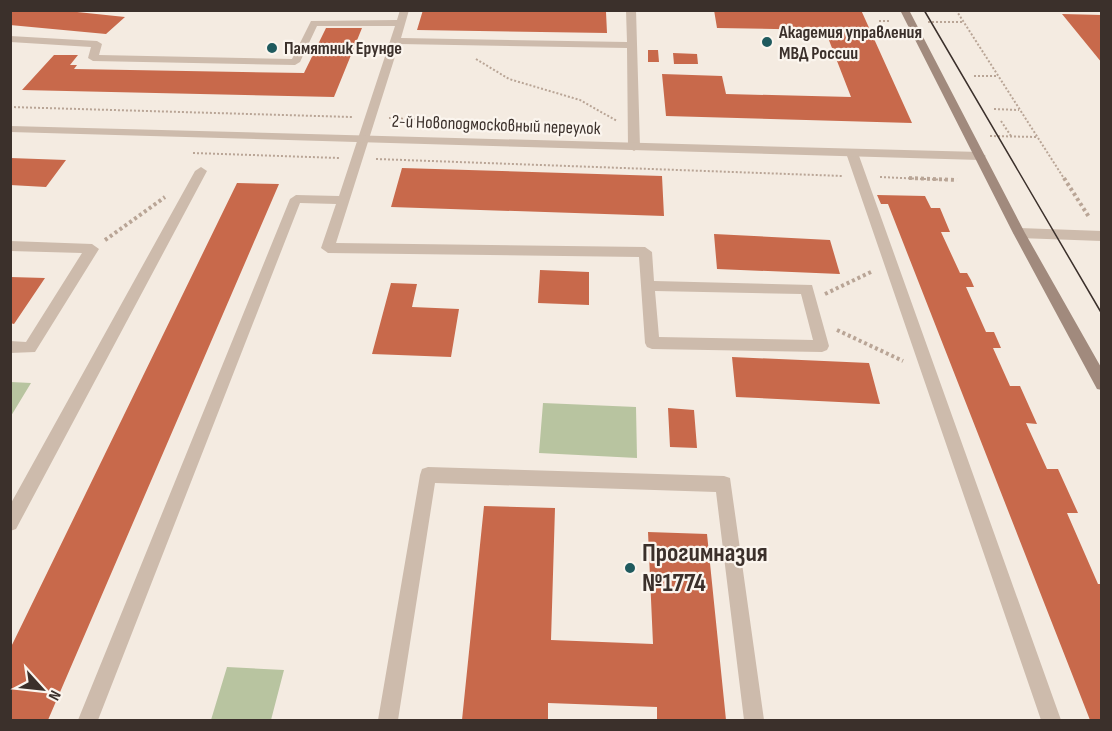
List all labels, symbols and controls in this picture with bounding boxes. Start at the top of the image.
place label: Академия управления МВД России [778,22,922,64]
marker: Академия управления МВД России [760,35,774,49]
place label: Памятник Ерунде [284,38,402,59]
marker: Памятник Ерунде [265,41,279,55]
street label: 2-й Новоподмосковный переулок [391,111,601,139]
place label: Прогимназия №1774 [642,538,768,599]
marker: Прогимназия №1774 [623,561,637,575]
north arrow [12,659,72,719]
text: N [44,687,64,703]

